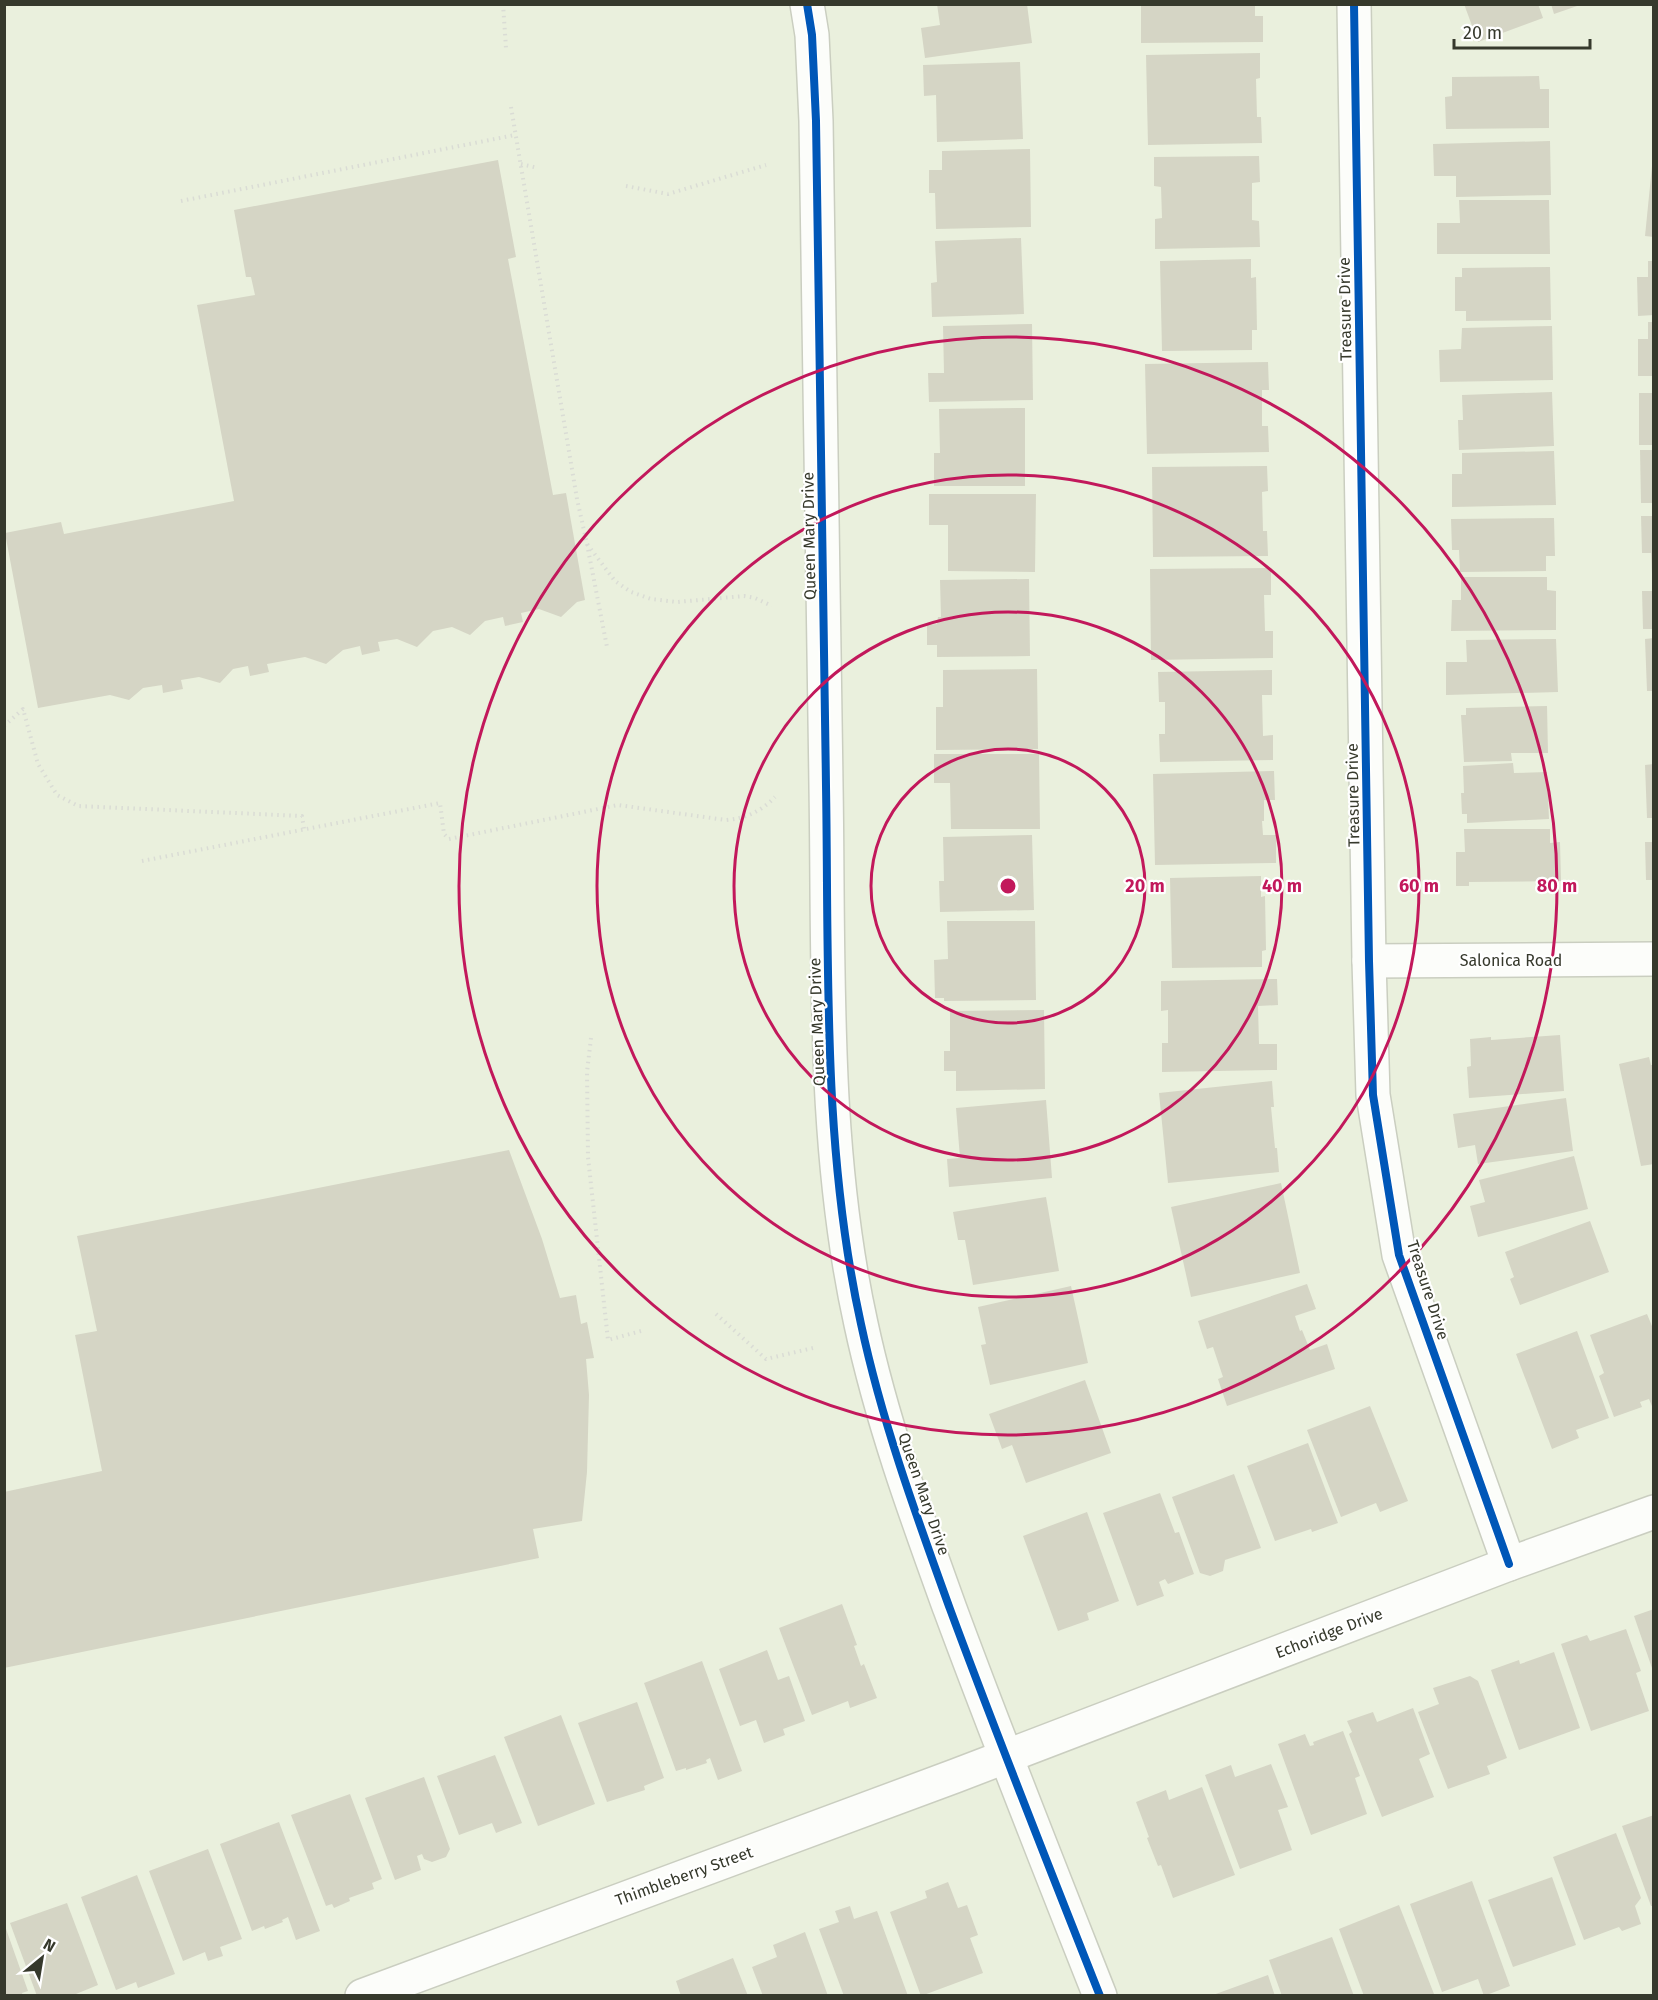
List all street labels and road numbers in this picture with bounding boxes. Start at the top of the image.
street label: Treasure Drive [1335,257,1355,361]
street label: Queen Mary Drive [798,472,820,600]
street label: Treasure Drive [1343,743,1363,847]
street label: Salonica Road [1460,951,1562,970]
street label: Queen Mary Drive [805,958,829,1086]
street label: Treasure Drive [1403,1238,1453,1342]
street label: Queen Mary Drive [894,1430,954,1558]
street label: Echoridge Drive [1273,1604,1385,1662]
street label: Thimbleberry Street [613,1842,755,1910]

